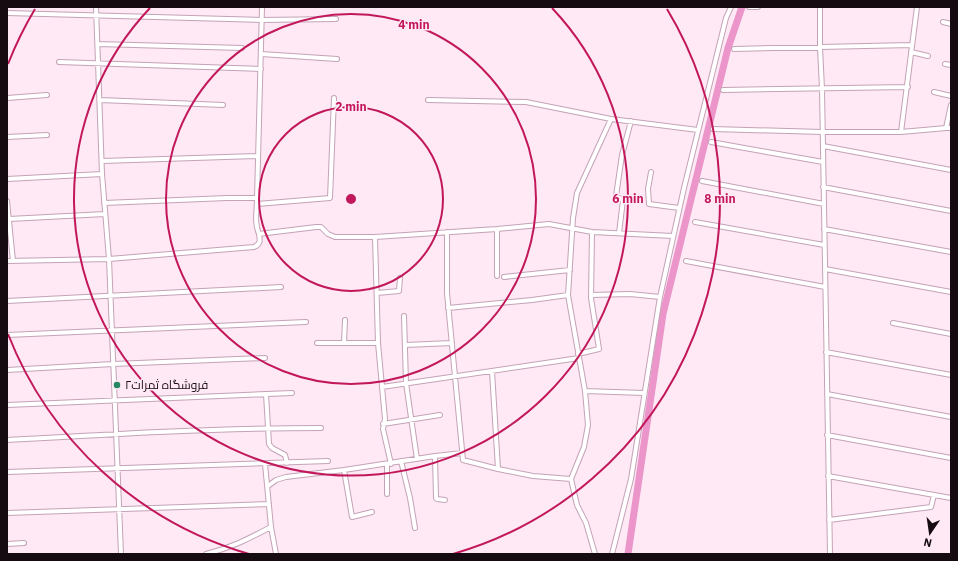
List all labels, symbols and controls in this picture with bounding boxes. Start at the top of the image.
text: 4 min [398,17,430,32]
text: 2 min [335,99,367,114]
text: 6 min [612,191,644,206]
text: 8 min [704,191,736,206]
centre of rings [344,192,358,206]
place label: فروشگاه ثمرات٢ [125,377,208,392]
marker: فروشگاه ثمرات٢ [112,380,122,390]
north arrow [910,513,950,553]
text: N [922,535,933,550]

